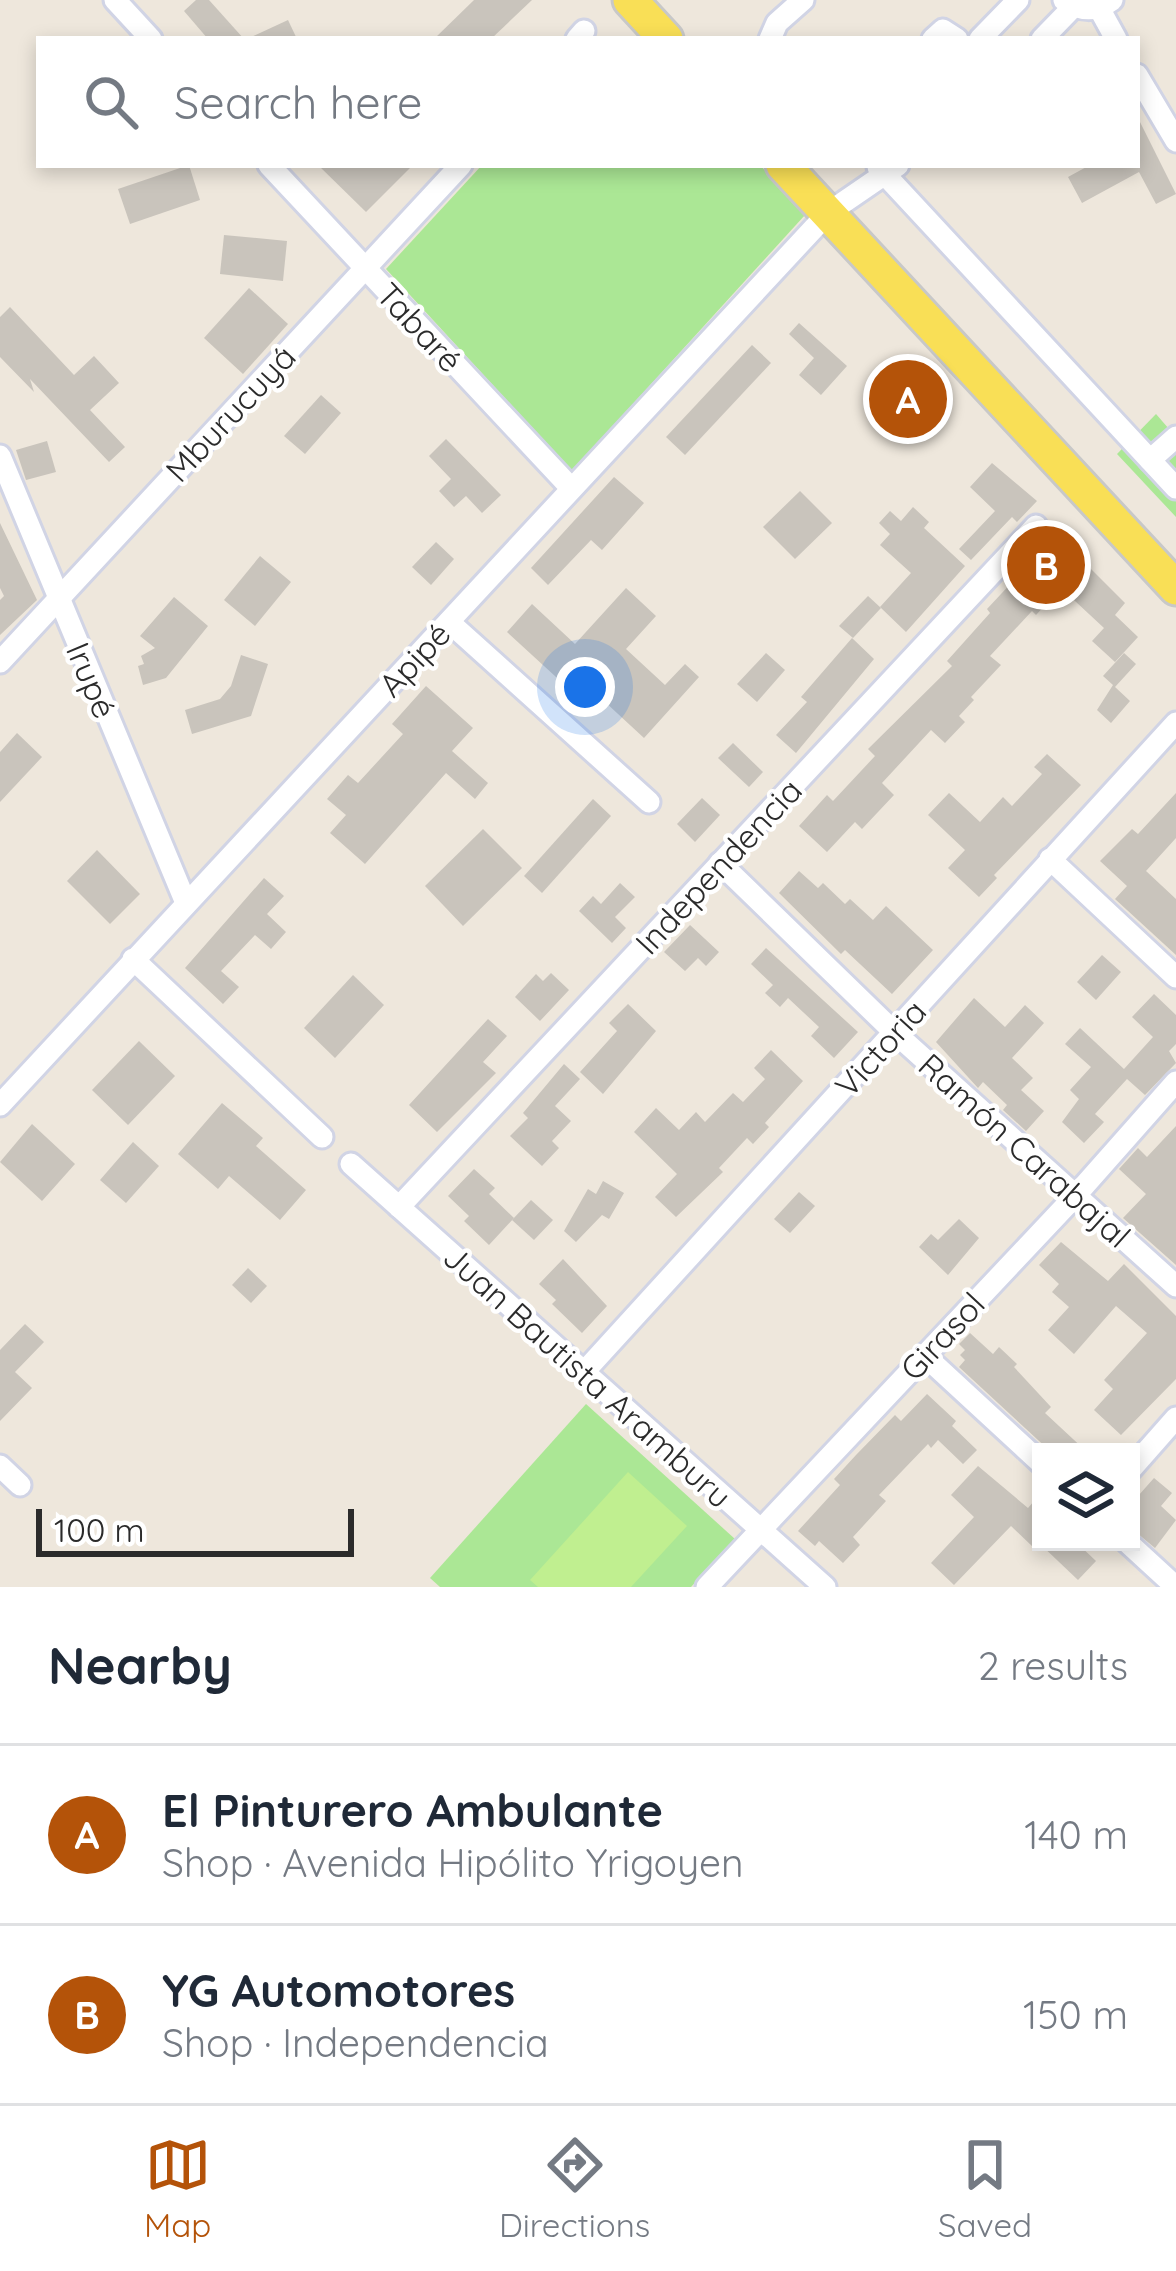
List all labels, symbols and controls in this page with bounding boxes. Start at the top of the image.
search box [36,36,1140,168]
icon: search [78,69,144,135]
text: Search here [174,74,422,130]
street label: Tabaré [368,274,472,380]
street label: Mburucuyá [156,336,304,490]
pin: A [869,354,947,444]
pin: B [1007,520,1085,610]
street label: Apipé [369,613,459,705]
street label: Irupé [58,636,126,724]
your location [555,657,615,717]
street label: Independencia [626,770,810,962]
street label: Victoria [826,991,934,1105]
street label: Ramón Carabajal [911,1044,1139,1256]
street label: Juan Bautista Aramburu [435,1236,741,1516]
street label: Girasol [891,1284,993,1388]
map controls [1032,1443,1140,1551]
button: layers [1032,1443,1140,1551]
scale bar [36,1503,354,1556]
text: 100 m [54,1509,145,1550]
text: Nearby [48,1633,232,1697]
text: 2 results [978,1641,1128,1690]
text: El Pinturero Ambulante [162,1782,663,1838]
text: A [75,1810,99,1859]
text: 140 m [1024,1810,1128,1859]
text: Shop · Avenida Hipólito Yrigoyen [162,1838,744,1887]
text: YG Automotores [162,1962,515,2018]
text: B [74,1990,100,2039]
text: 150 m [1023,1990,1128,2039]
text: Shop · Independencia [162,2018,549,2067]
tab: Map [144,2132,211,2245]
tab: Directions [499,2132,650,2245]
tab: Saved [938,2132,1032,2245]

